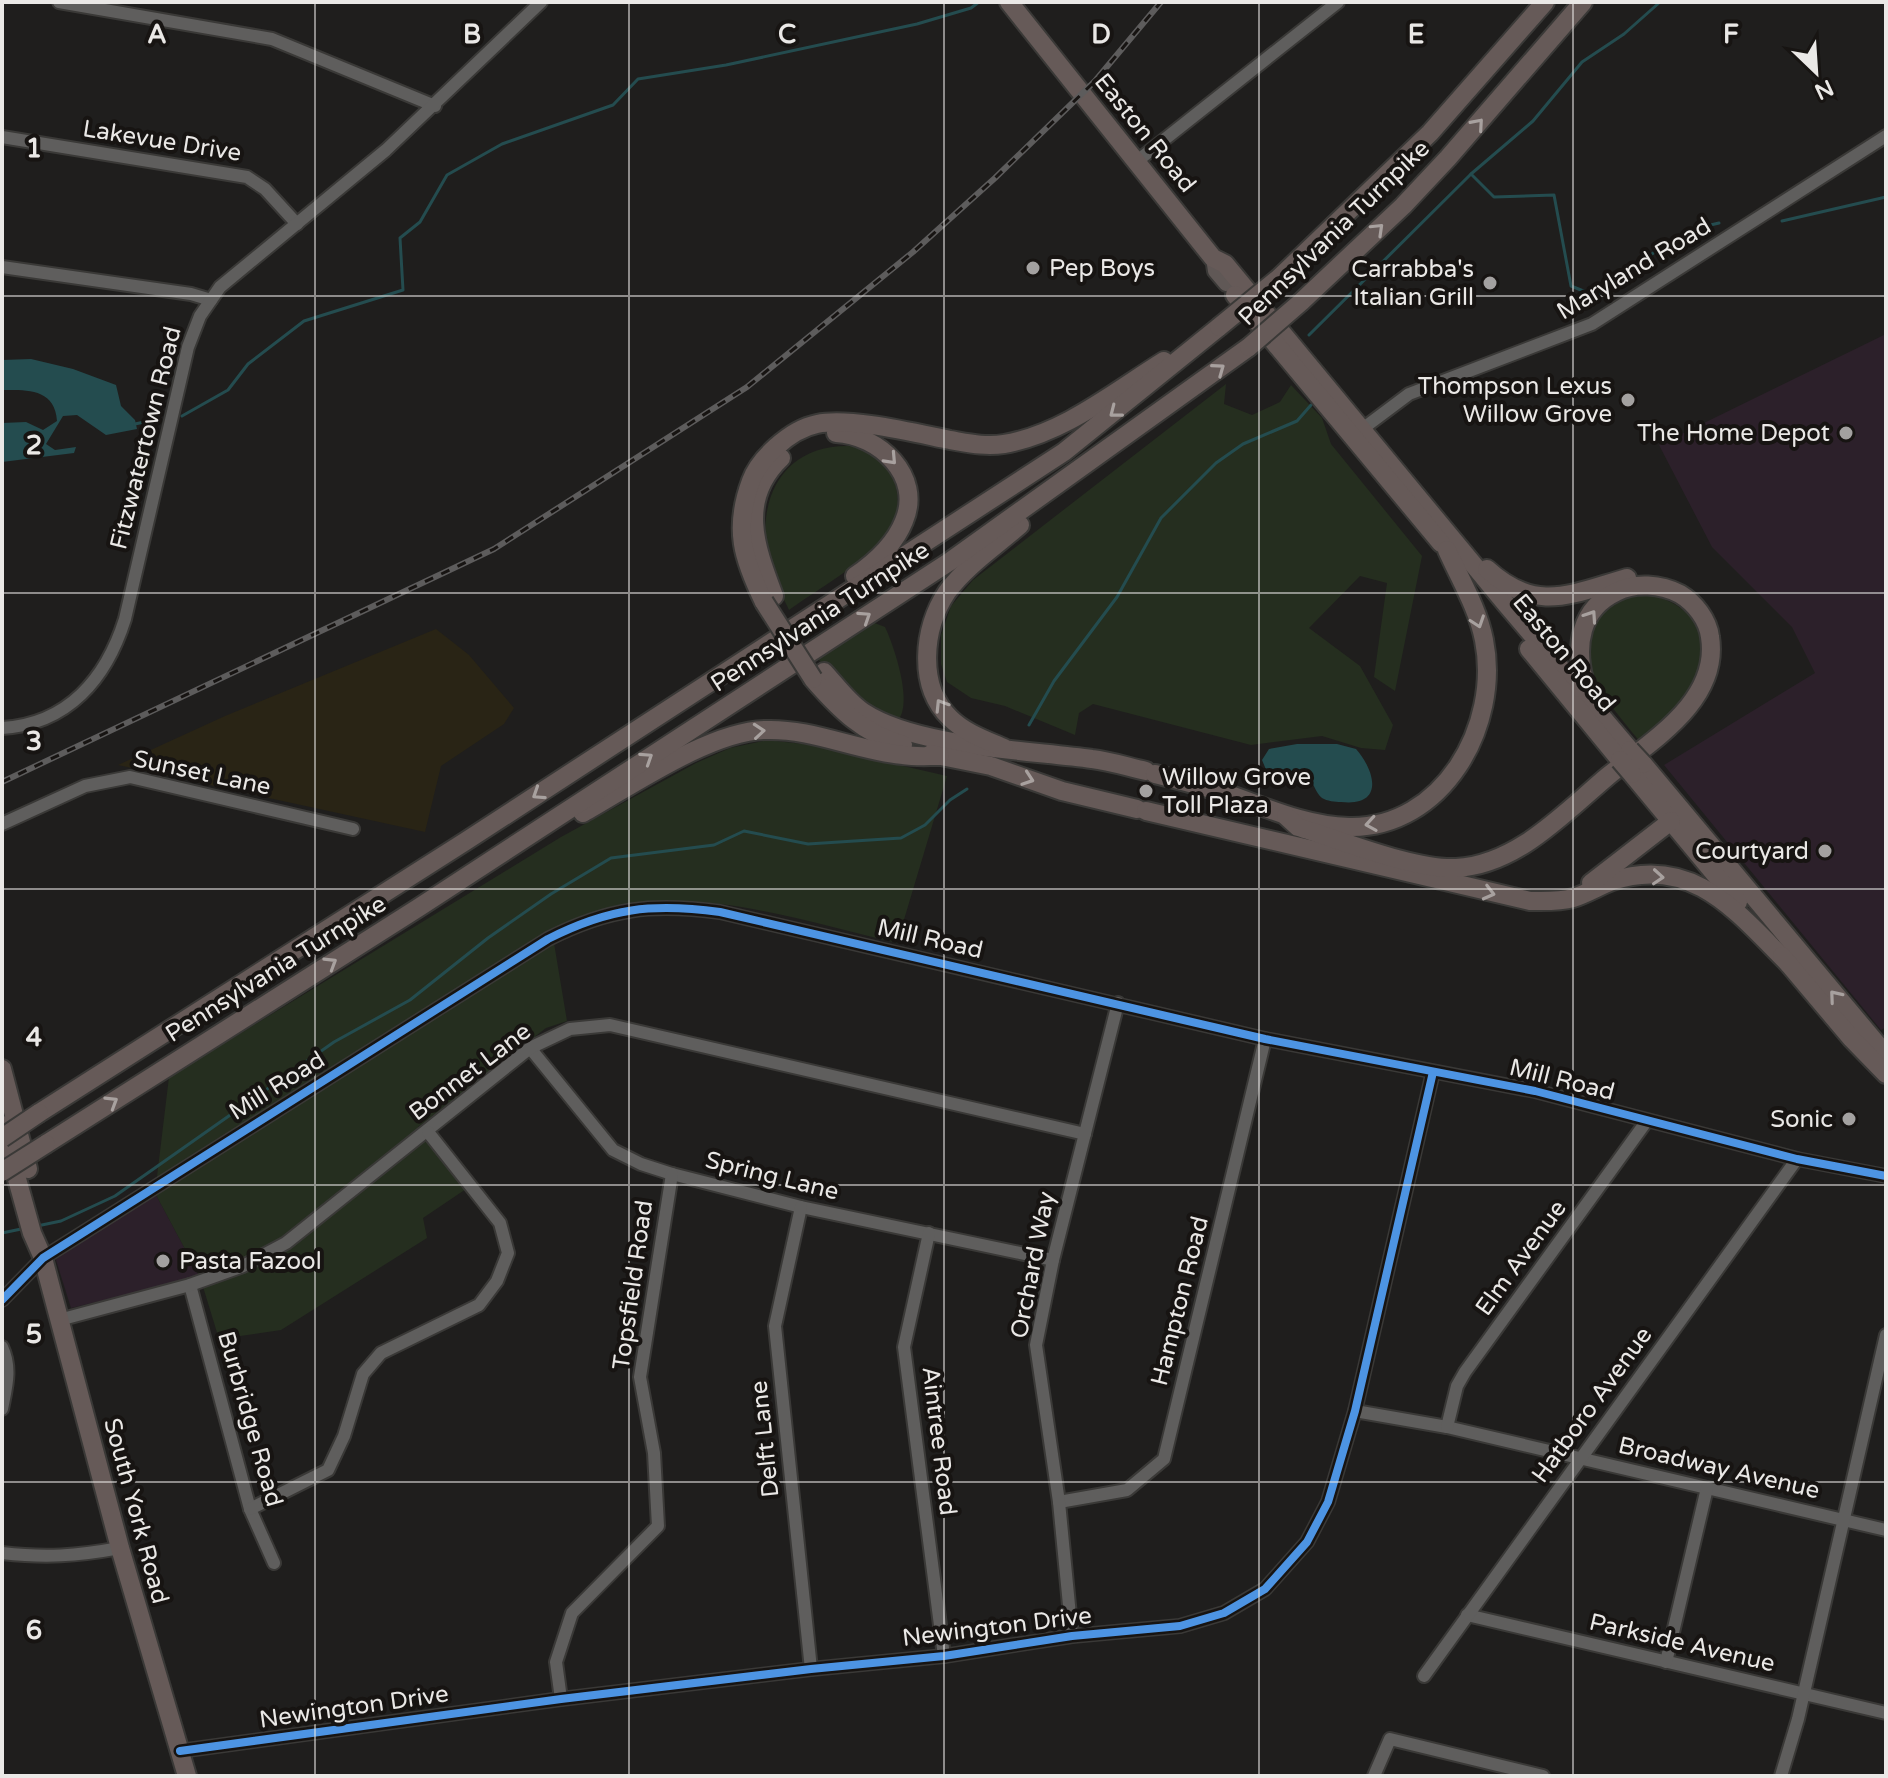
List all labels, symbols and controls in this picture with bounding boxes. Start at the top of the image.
text: A [147,19,167,50]
text: B [463,19,481,50]
text: C [778,19,796,50]
text: D [1091,19,1111,50]
text: E [1408,19,1424,50]
text: F [1723,19,1739,50]
north arrow [1776,32,1856,112]
street label: Easton Road [1088,68,1202,198]
text: N [1811,74,1838,105]
street label: Lakevue Drive [81,114,243,168]
one-way arrow [1468,119,1483,133]
text: 1 [26,133,42,164]
street label: Pennsylvania Turnpike [1232,134,1436,332]
street label: Maryland Road [1552,212,1716,326]
one-way arrow [1369,224,1383,238]
place label: Pep Boys [1049,254,1155,283]
place label: Carrabba's Italian Grill [1351,255,1474,312]
marker: Pep Boys [1024,259,1042,277]
marker: Carrabba's Italian Grill [1481,274,1499,292]
street label: Fitzwatertown Road [104,323,188,553]
one-way arrow [1210,364,1224,379]
place label: Thompson Lexus Willow Grove [1418,372,1612,429]
marker: Thompson Lexus Willow Grove [1619,391,1637,409]
one-way arrow [1109,403,1124,417]
place label: The Home Depot [1637,419,1830,448]
marker: The Home Depot [1837,424,1855,442]
text: 2 [26,430,42,461]
one-way arrow [881,450,896,464]
street label: Pennsylvania Turnpike [705,536,935,698]
street label: Easton Road [1506,588,1622,718]
one-way arrow [1581,610,1596,624]
one-way arrow [856,611,871,626]
one-way arrow [1469,614,1485,628]
one-way arrow [936,699,951,714]
one-way arrow [753,723,766,740]
text: 3 [26,726,42,757]
street label: Sunset Lane [131,744,273,802]
one-way arrow [638,753,653,768]
place label: Willow Grove Toll Plaza [1162,763,1311,820]
one-way arrow [1021,770,1035,786]
marker: Willow Grove Toll Plaza [1137,782,1155,800]
one-way arrow [532,785,547,800]
one-way arrow [1364,815,1377,832]
place label: Courtyard [1695,837,1809,866]
marker: Courtyard [1816,842,1834,860]
one-way arrow [1652,868,1665,885]
one-way arrow [1482,884,1495,901]
street label: Pennsylvania Turnpike [160,889,392,1049]
street label: Mill Road [874,913,986,965]
one-way arrow [323,957,337,972]
one-way arrow [1830,991,1845,1005]
street label: Bonnet Lane [403,1017,537,1127]
text: 4 [26,1022,42,1053]
street label: Mill Road [224,1045,330,1127]
street label: Mill Road [1506,1053,1618,1107]
one-way arrow [103,1097,118,1112]
place label: Sonic [1770,1105,1833,1134]
marker: Sonic [1840,1110,1858,1128]
street label: Spring Lane [702,1145,842,1207]
street label: Orchard Way [1005,1189,1061,1341]
street label: Elm Avenue [1469,1195,1573,1321]
street label: Topsfield Road [607,1198,659,1372]
street label: Hampton Road [1145,1213,1215,1389]
place label: Pasta Fazool [179,1247,322,1276]
marker: Pasta Fazool [154,1252,172,1270]
text: 5 [26,1319,42,1350]
street label: Hatboro Avenue [1526,1321,1658,1489]
street label: Burbridge Road [211,1328,289,1510]
street label: Aintree Road [915,1365,963,1517]
street label: Delft Lane [744,1379,786,1499]
street label: South York Road [97,1415,175,1607]
street label: Broadway Avenue [1616,1431,1822,1505]
street label: Newington Drive [901,1601,1093,1653]
street label: Parkside Avenue [1586,1608,1778,1678]
text: 6 [26,1615,42,1646]
street label: Newington Drive [258,1679,450,1735]

